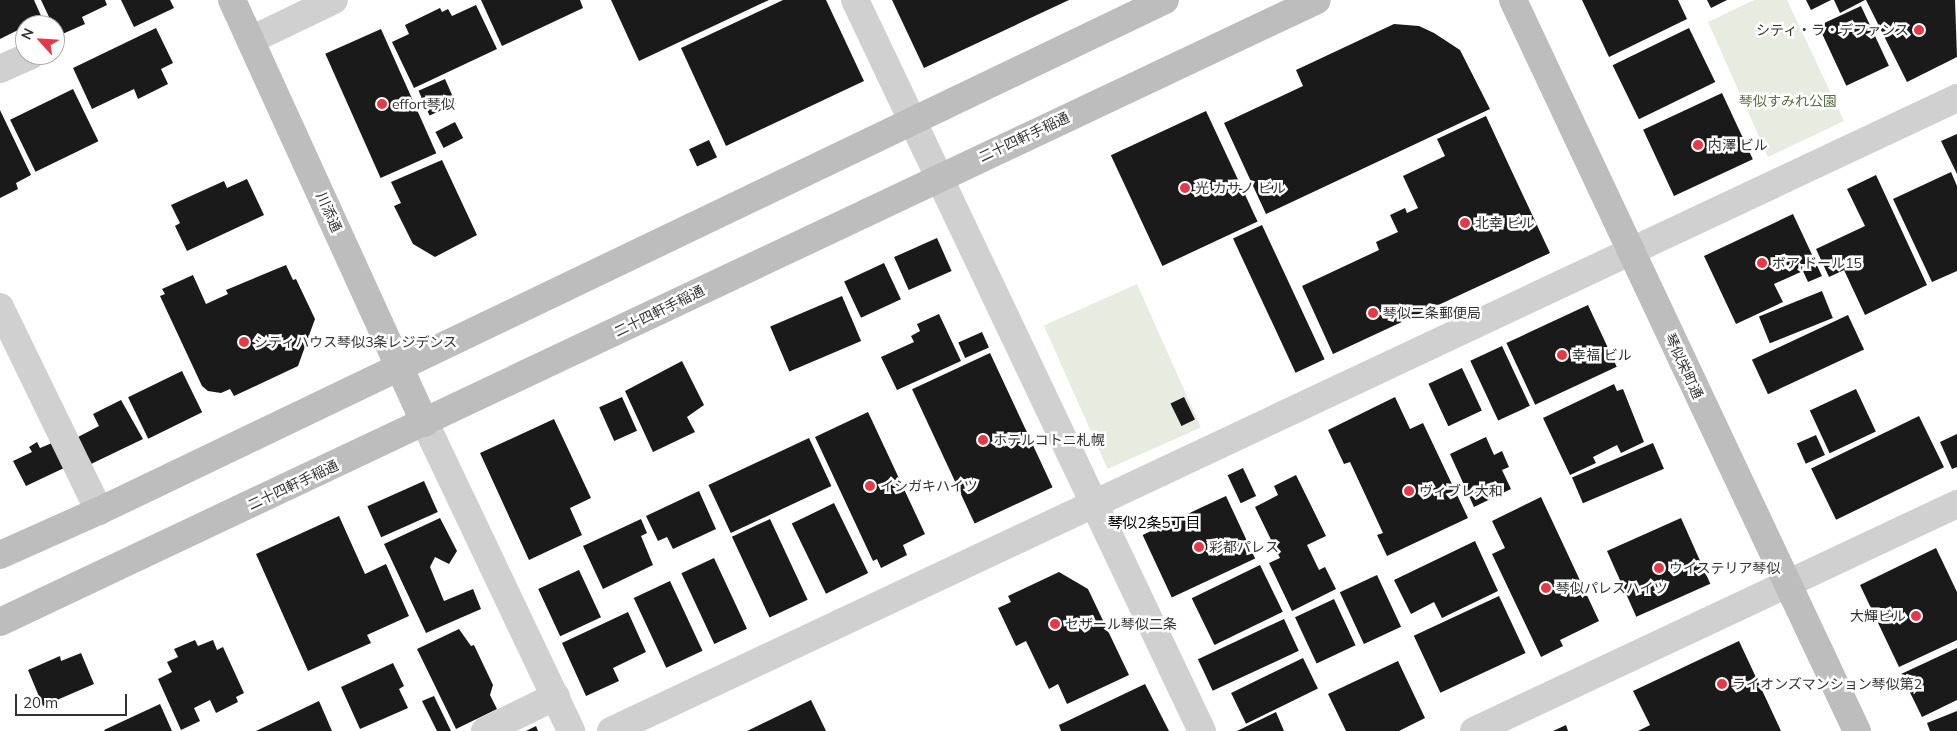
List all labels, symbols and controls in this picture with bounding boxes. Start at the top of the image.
north arrow [15,15,65,65]
place label: シティ・ラ・デファンス [1755,22,1909,38]
marker: シティ・ラ・デファンス [1913,24,1925,36]
text: N [17,25,38,43]
park label: 琴似すみれ公園 [1739,93,1837,109]
place label: effort琴似 [392,96,455,112]
marker: effort琴似 [376,98,388,110]
street label: 二十四軒手稲通 [976,109,1072,165]
place label: 内澤 ビル [1708,137,1768,153]
marker: 内澤 ビル [1692,139,1704,151]
place label: 光 カサノ ビル [1195,180,1286,196]
marker: 光 カサノ ビル [1179,182,1191,194]
street label: 川添通 [313,189,345,235]
place label: 北幸 ビル [1475,215,1535,231]
marker: 北幸 ビル [1459,217,1471,229]
place label: ボア,ドール15 [1772,255,1862,271]
marker: ボア,ドール15 [1756,257,1768,269]
street label: 二十四軒手稲通 [611,282,707,340]
place label: 琴似二条郵便局 [1383,305,1481,321]
marker: 琴似二条郵便局 [1367,307,1379,319]
street label: 琴似栄町通 [1662,331,1706,401]
place label: シティハウス琴似3条レジデンス [254,334,458,350]
marker: シティハウス琴似3条レジデンス [238,336,250,348]
place label: 幸福 ビル [1572,347,1632,363]
marker: 幸福 ビル [1556,349,1568,361]
place label: ホテルコトニ札幌 [993,432,1105,448]
marker: ホテルコトニ札幌 [977,434,989,446]
street label: 二十四軒手稲通 [245,457,341,513]
place label: イシガキハイツ [880,478,978,494]
marker: イシガキハイツ [864,480,876,492]
place label: ヴィブレ大和 [1419,483,1503,499]
marker: ヴィブレ大和 [1403,485,1415,497]
district label: 琴似2条5丁目 [1108,514,1200,532]
place label: 彩都パレス [1209,539,1279,555]
marker: 彩都パレス [1193,541,1205,553]
place label: ウイステリア琴似 [1669,560,1781,576]
marker: ウイステリア琴似 [1653,562,1665,574]
place label: 琴似パレスハイツ [1556,580,1668,596]
marker: 琴似パレスハイツ [1540,582,1552,594]
place label: 大輝ビル [1850,608,1906,624]
marker: 大輝ビル [1910,610,1922,622]
place label: セザール琴似二条 [1065,616,1177,632]
marker: セザール琴似二条 [1049,618,1061,630]
place label: ライオンズマンション琴似第2 [1732,676,1922,692]
marker: ライオンズマンション琴似第2 [1716,678,1728,690]
scale bar [18,684,130,716]
text: 20 m [23,693,58,712]

